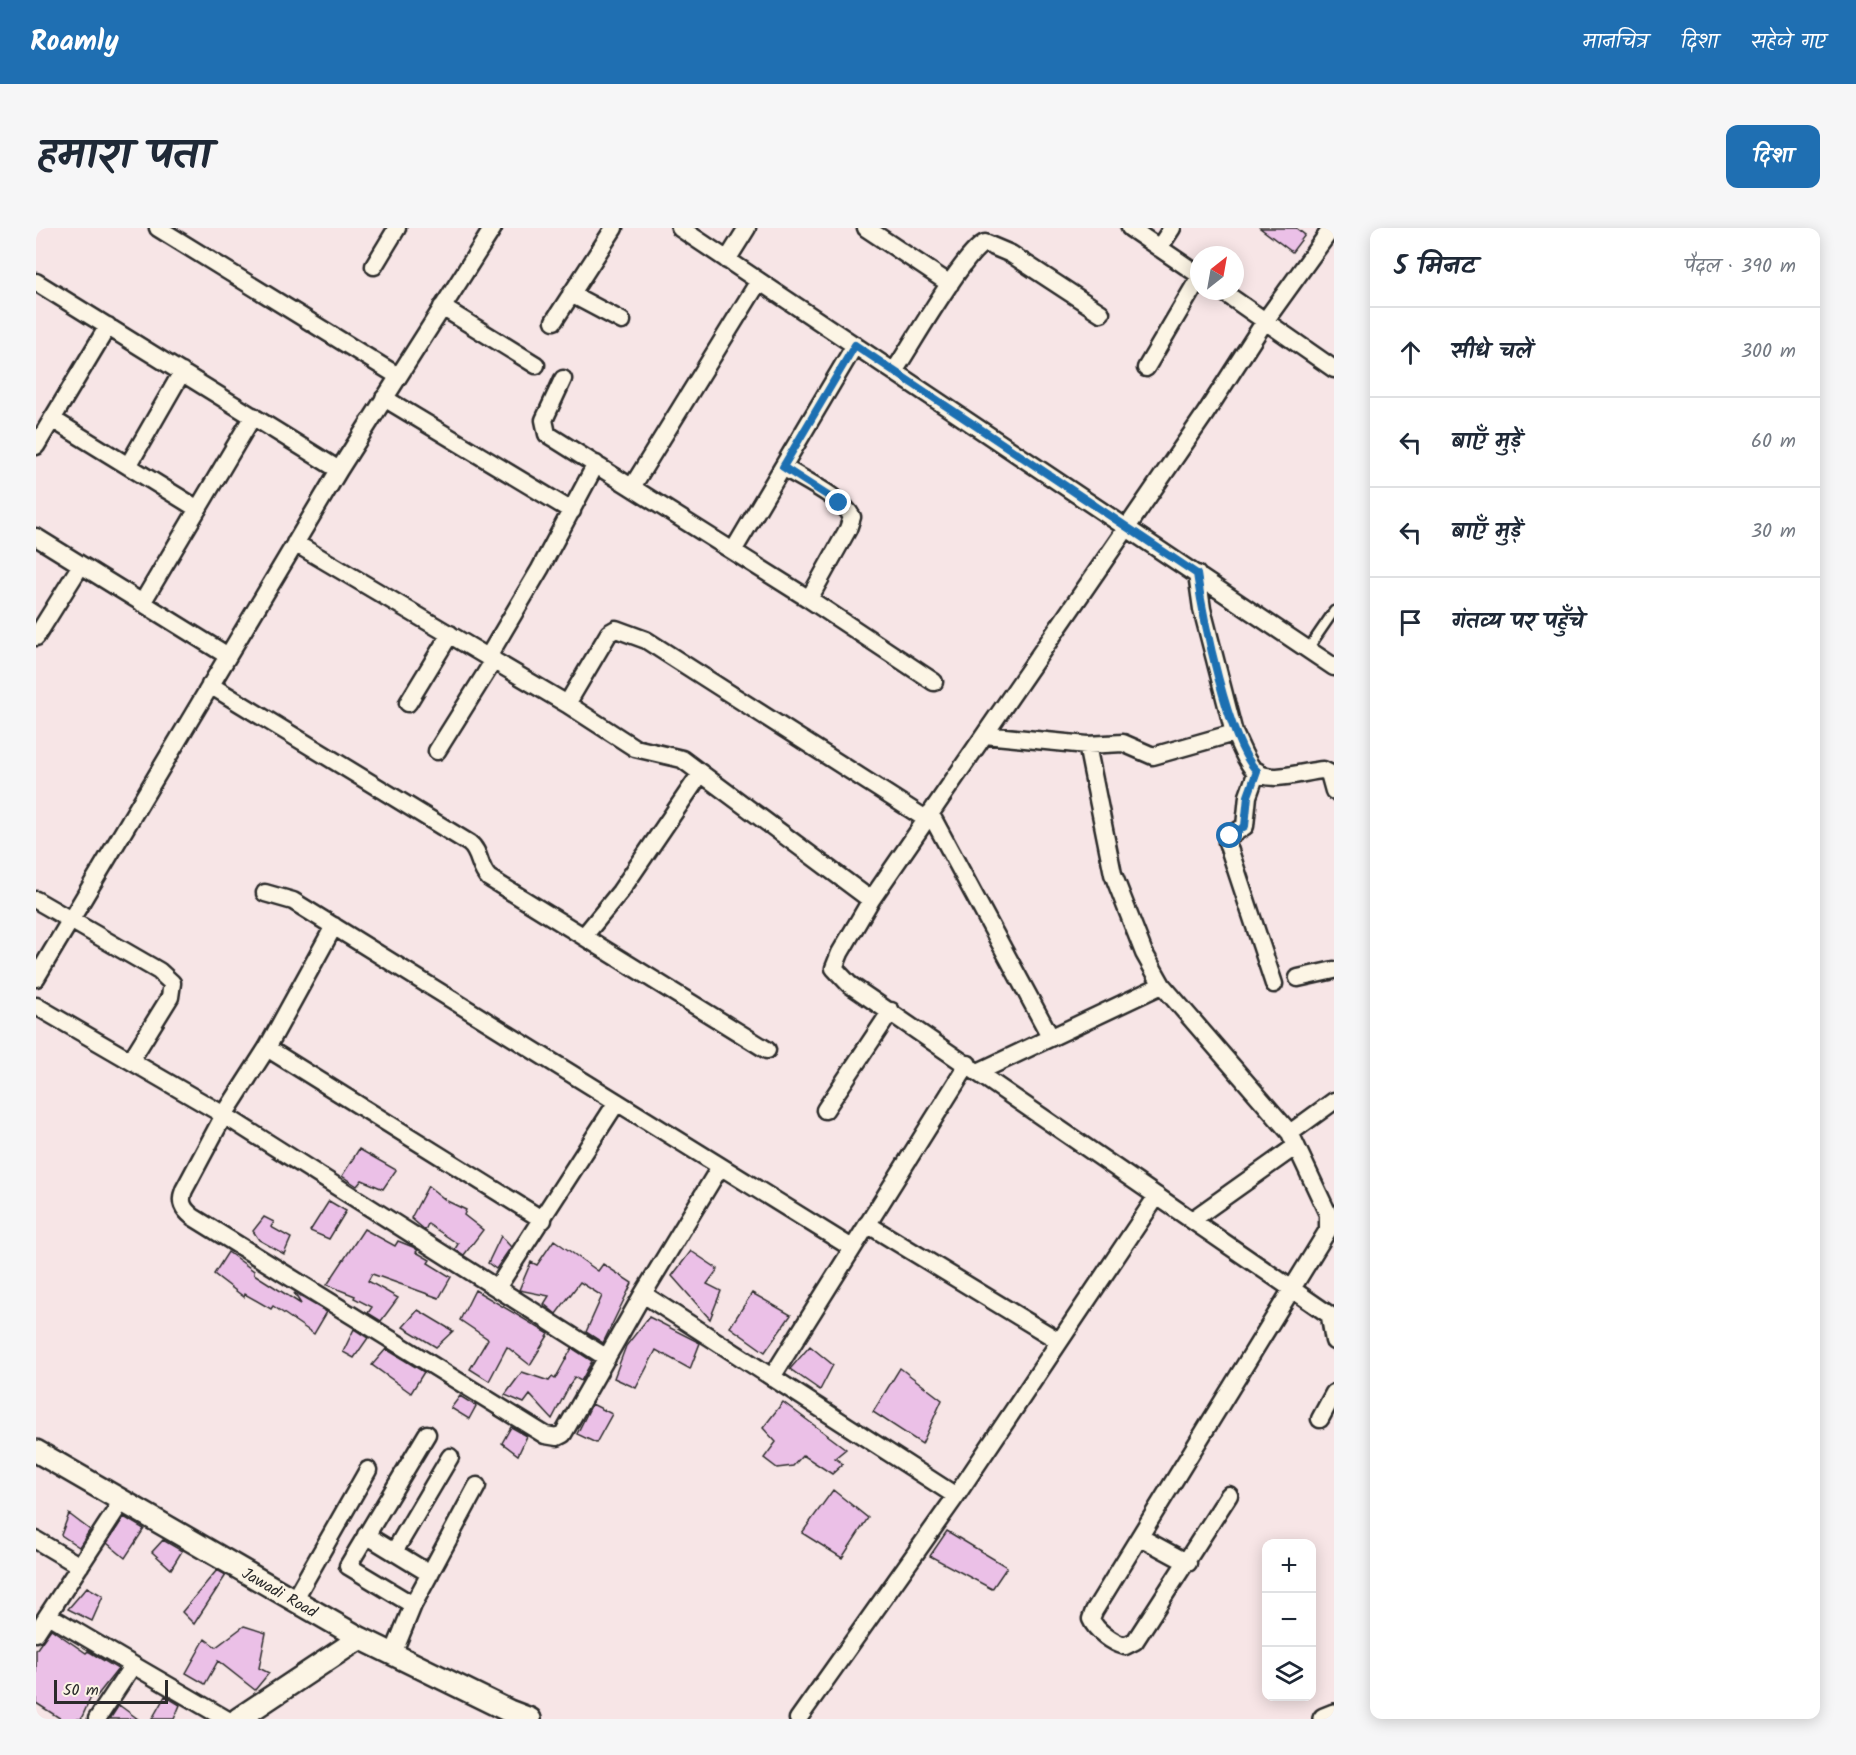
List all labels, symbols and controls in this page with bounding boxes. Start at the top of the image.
text: Roamly [30,20,119,65]
text: मानचित्र [1582,26,1648,59]
text: दिशा [1681,26,1718,59]
text: सहेजे गए [1751,26,1826,59]
text: हमारा पता [36,123,211,190]
button: दिशा [1726,125,1820,188]
north arrow [1190,246,1244,300]
text: 5 मिनट [1394,246,1476,288]
text: पैदल · 390 m [1685,251,1796,283]
text: सीधे चलें [1451,335,1532,370]
icon: ahead [1394,336,1427,369]
text: 300 m [1741,336,1796,368]
text: बाएँ मुड़ें [1451,425,1522,460]
icon: left [1394,426,1427,459]
text: 60 m [1751,426,1796,458]
route end [825,489,851,515]
text: बाएँ मुड़ें [1451,515,1522,550]
icon: left [1394,516,1427,549]
text: 30 m [1751,516,1796,548]
text: गंतव्य पर पहुँचे [1451,605,1584,640]
icon: arrive [1394,606,1427,639]
route start [1216,822,1242,848]
map controls [1262,1539,1316,1701]
button: + [1262,1539,1316,1593]
street label: Jawadi Road [237,1562,323,1626]
button: − [1262,1593,1316,1647]
button: layers [1262,1647,1316,1701]
scale bar [54,1677,168,1704]
text: 50 m [63,1678,99,1703]

